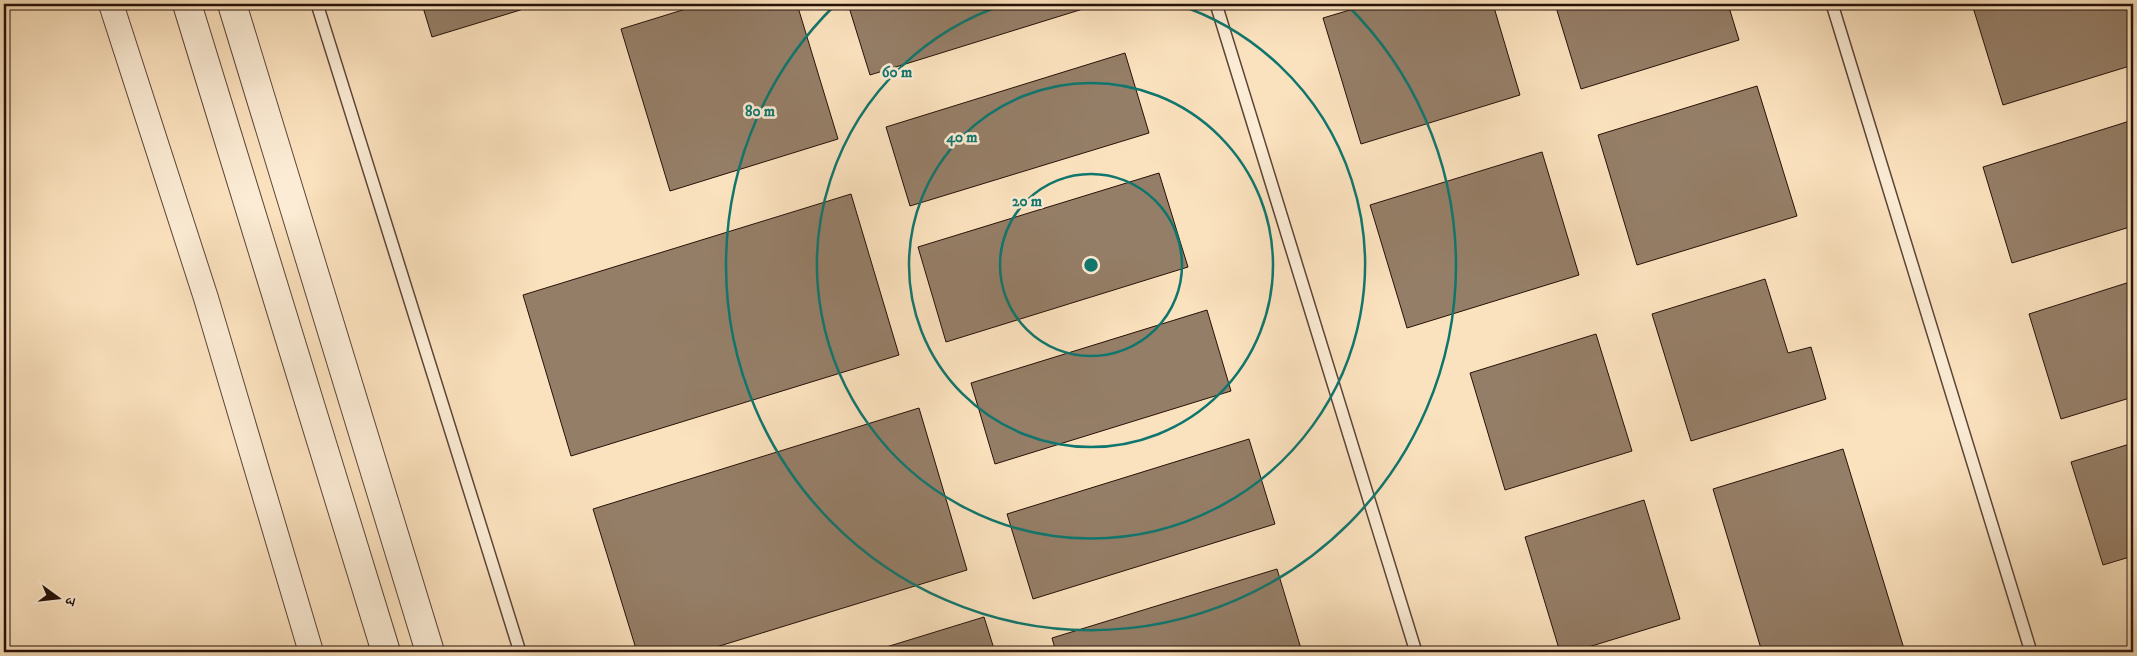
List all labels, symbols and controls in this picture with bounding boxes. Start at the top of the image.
text: 60 m [882,63,913,82]
text: 80 m [745,102,776,121]
text: 40 m [945,128,978,147]
text: 20 m [1012,192,1043,211]
centre of rings [1082,256,1100,274]
north arrow [32,574,82,624]
text: उ [60,594,79,608]

